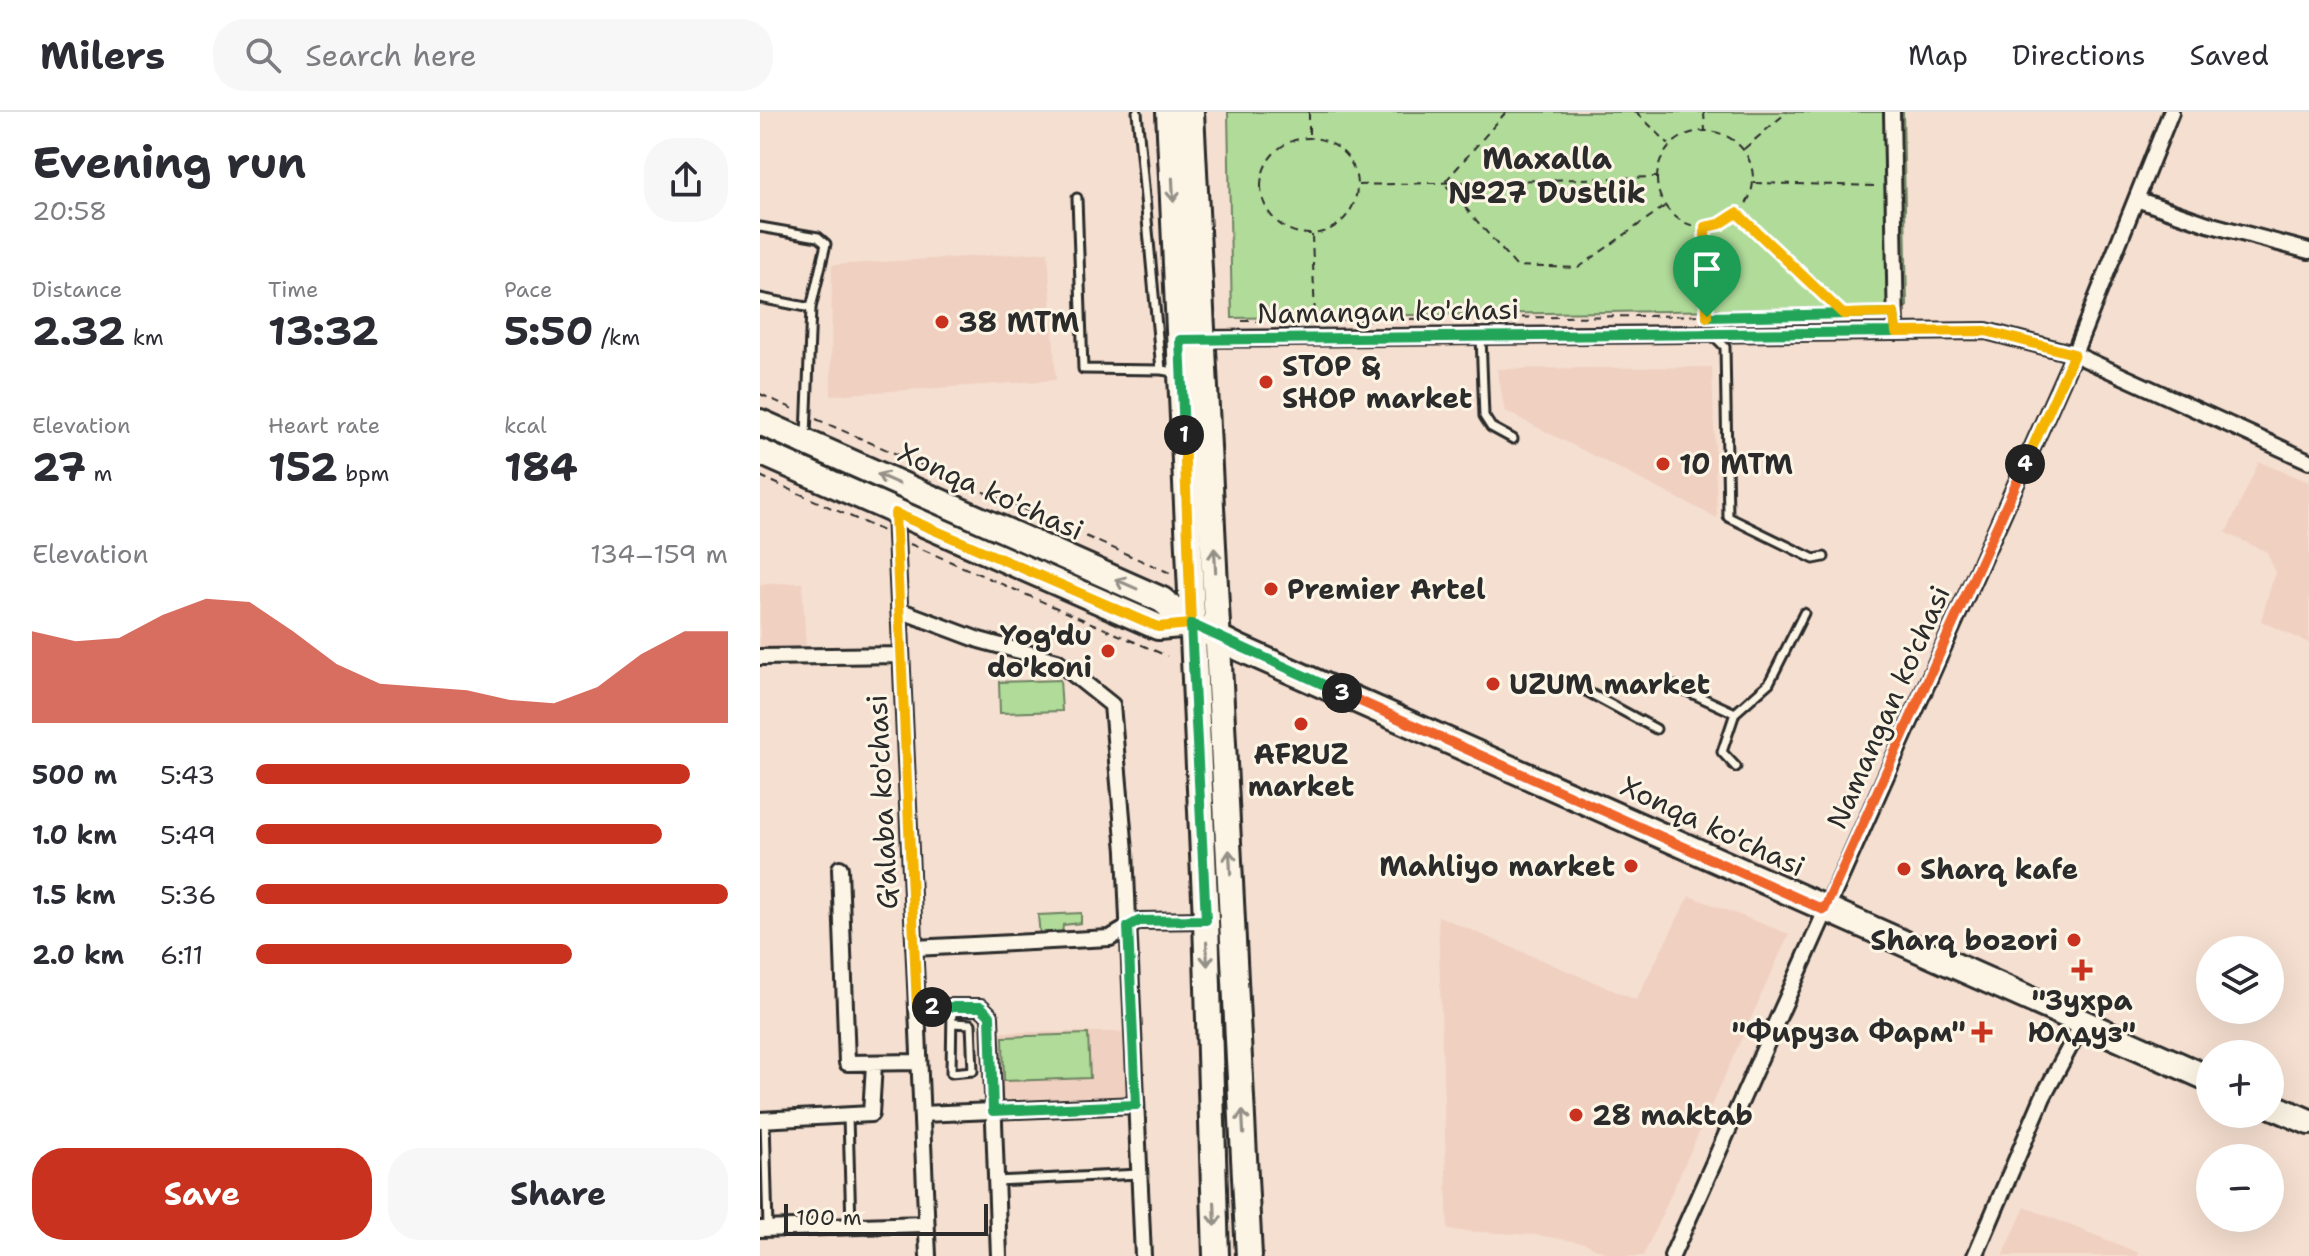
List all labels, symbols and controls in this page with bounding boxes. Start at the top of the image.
search box [213,19,773,91]
text: Milers [40,30,165,81]
icon: search [241,33,285,77]
text: Search here [305,35,477,76]
text: Map [1908,36,1968,74]
text: Directions [2012,36,2146,74]
text: Saved [2190,36,2269,74]
text: Evening run [32,133,306,192]
button: share [644,138,728,222]
district label: Maxalla №27 Dustlik [1448,138,1646,213]
one-way arrow [1165,176,1180,203]
text: 20:58 [32,193,107,228]
pin [1673,235,1741,317]
icon: arrive [1685,247,1729,291]
text: Distance [32,275,122,304]
text: Time [268,275,318,304]
text: Pace [504,275,552,304]
street label: Namangan ko'chasi [1256,290,1520,332]
place label: 38 MTM [958,303,1080,341]
text: 2.32 [32,304,125,358]
text: 13:32 [268,304,379,358]
text: 5:50 [504,304,593,358]
marker: 38 MTM [933,313,951,331]
text: km [125,323,164,352]
text: /km [593,323,640,352]
place label: STOP & SHOP market [1282,347,1472,417]
marker: STOP & SHOP market [1257,373,1275,391]
text: Elevation [32,411,130,440]
text: Heart rate [268,411,380,440]
text: kcal [504,411,547,440]
pin: 1 [1164,415,1204,455]
text: 1 [1179,420,1189,449]
street label: Xonqa ko'chasi [892,433,1090,549]
text: 27 [32,440,86,494]
text: 152 [268,440,338,494]
text: 184 [504,440,578,494]
pin: 4 [2005,444,2045,484]
place label: 10 MTM [1679,445,1793,483]
text: 4 [2017,449,2033,478]
marker: 10 MTM [1654,455,1672,473]
text: m [86,459,113,488]
text: bpm [338,459,390,488]
one-way arrow [876,471,900,486]
text: Elevation [32,536,148,571]
text: 134–159 m [590,536,728,571]
one-way arrow [1208,547,1223,574]
place label: Premier Artel [1287,570,1486,608]
one-way arrow [1114,575,1138,590]
street label: Namangan ko'chasi [1817,579,1959,835]
marker: Premier Artel [1262,580,1280,598]
place label: Yog'du do'koni [987,616,1092,686]
marker: Yog'du do'koni [1099,642,1117,660]
place label: UZUM market [1509,665,1710,703]
pin: 3 [1322,673,1362,713]
marker: UZUM market [1484,675,1502,693]
text: 3 [1334,678,1350,707]
street label: G'alaba ko'chasi [857,694,907,910]
marker: AFRUZ market [1292,715,1310,733]
place label: AFRUZ market [1248,735,1354,805]
text: 500 m [32,757,117,792]
text: 5:43 [160,757,215,792]
street label: Xonqa ko'chasi [1615,767,1811,885]
text: 1.0 km [32,817,117,852]
text: 5:49 [160,817,216,852]
place label: Mahliyo market [1379,847,1615,885]
one-way arrow [1223,849,1238,876]
place label: Sharq kafe [1920,850,2078,888]
marker: Mahliyo market [1622,857,1640,875]
marker: Sharq kafe [1895,860,1913,878]
text: 1.5 km [32,877,116,912]
text: 5:36 [160,877,216,912]
place label: Sharq bozori [1870,921,2058,959]
marker: Sharq bozori [2065,931,2083,949]
map controls [2196,936,2284,1232]
button: layers [2196,936,2284,1024]
text: 2.0 km [32,937,124,972]
text: 6:11 [160,937,203,972]
one-way arrow [1199,940,1214,967]
marker: "Зухра Юлдуз" [2073,961,2091,979]
place label: "Зухра Юлдуз" [2028,981,2136,1051]
pin: 2 [912,987,952,1027]
text: 2 [924,992,940,1021]
place label: "Фируза Фарм" [1731,1013,1966,1051]
marker: "Фируза Фарм" [1973,1023,1991,1041]
button: + [2196,1040,2284,1128]
place label: 28 maktab [1592,1096,1753,1134]
marker: 28 maktab [1567,1106,1585,1124]
one-way arrow [1235,1109,1250,1136]
button: − [2196,1144,2284,1232]
button: Save [32,1148,372,1240]
button: Share [388,1148,728,1240]
scale bar [784,1200,988,1236]
one-way arrow [1207,1200,1222,1227]
text: 100 m [796,1203,862,1232]

